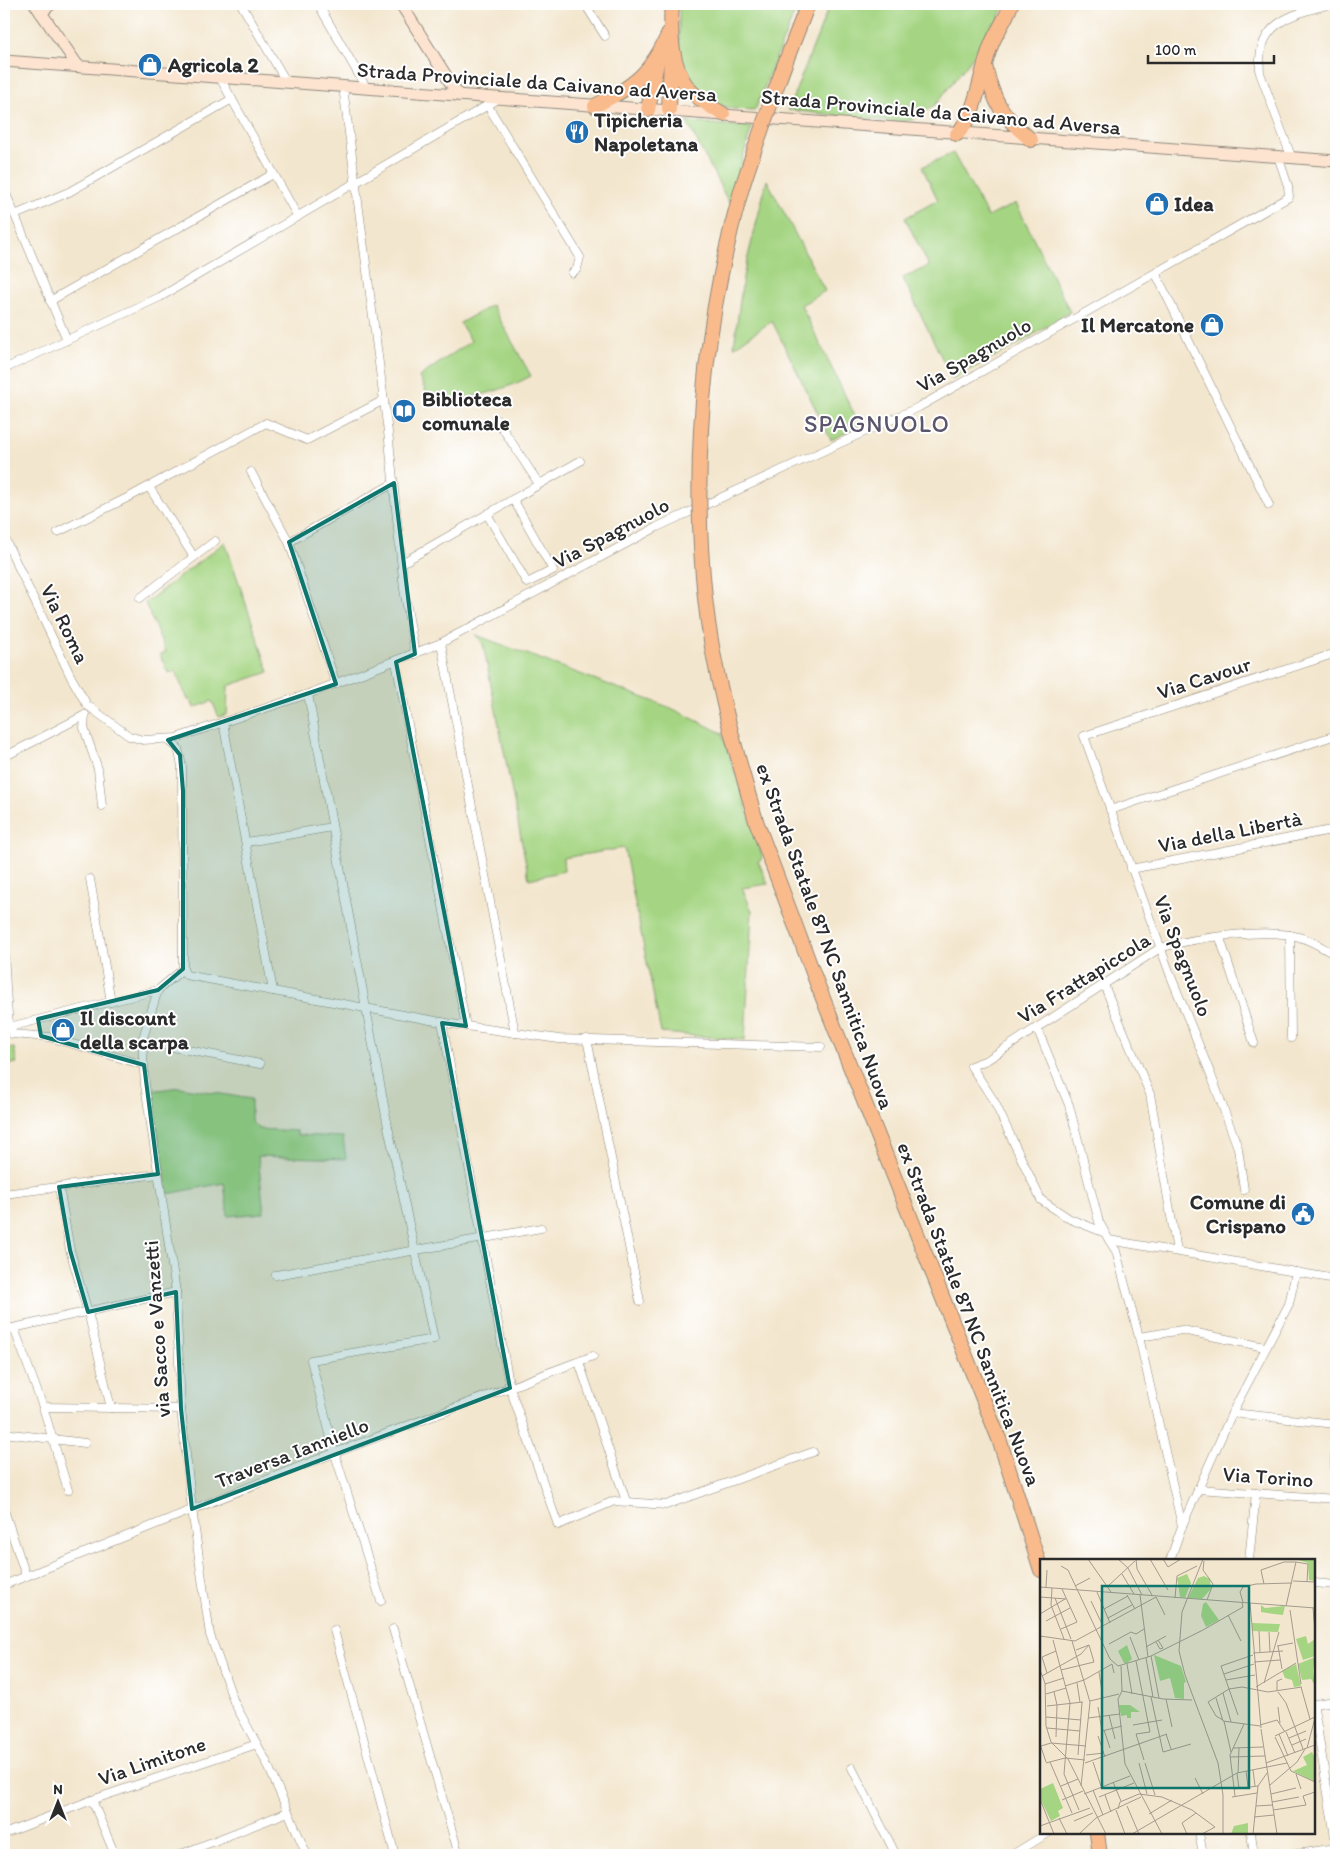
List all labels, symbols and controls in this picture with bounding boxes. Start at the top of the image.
scale bar [1148,32,1274,64]
text: 100 m [1155,41,1197,59]
shop icon: Agricola 2 [137,52,163,78]
place label: Agricola 2 [167,52,259,78]
street label: Strada Provinciale da Caivano ad Aversa [356,56,718,107]
street label: Strada Provinciale da Caivano ad Aversa [760,83,1122,140]
place label: Tipicheria Napoletana [593,107,699,157]
restaurant icon: Tipicheria Napoletana [564,119,590,145]
shop icon: Idea [1144,191,1170,217]
place label: Idea [1174,191,1214,216]
street label: Via Spagnuolo [912,312,1035,397]
place label: Il Mercatone [1081,312,1194,337]
shop icon: Il Mercatone [1199,312,1225,338]
place label: Biblioteca comunale [422,386,513,435]
library icon: Biblioteca comunale [391,398,417,424]
district label: SPAGNUOLO [804,409,950,438]
street label: Via Spagnuolo [548,491,673,574]
street label: Via Roma [36,580,95,668]
street label: Via Cavour [1154,651,1254,704]
street label: ex Strada Statale 87 NC Sannitica Nuova [751,759,900,1112]
street label: Via della Libertà [1156,805,1304,858]
street label: Via Spagnuolo [1149,892,1218,1020]
street label: Via Frattapiccola [1013,927,1155,1028]
place label: Il discount della scarpa [80,1005,190,1055]
shop icon: Il discount della scarpa [50,1017,76,1043]
street label: ex Strada Statale 87 NC Sannitica Nuova [892,1138,1047,1489]
place label: Comune di Crispano [1190,1189,1286,1239]
public building icon: Comune di Crispano [1290,1201,1316,1227]
street label: via Sacco e Vanzetti [138,1240,175,1418]
street label: Traversa Ianniello [211,1412,372,1493]
street label: Via Torino [1222,1461,1314,1492]
inset map [1040,1559,1315,1834]
street label: Via Limitone [95,1730,209,1791]
north arrow [32,1776,82,1826]
text: N [53,1781,63,1798]

